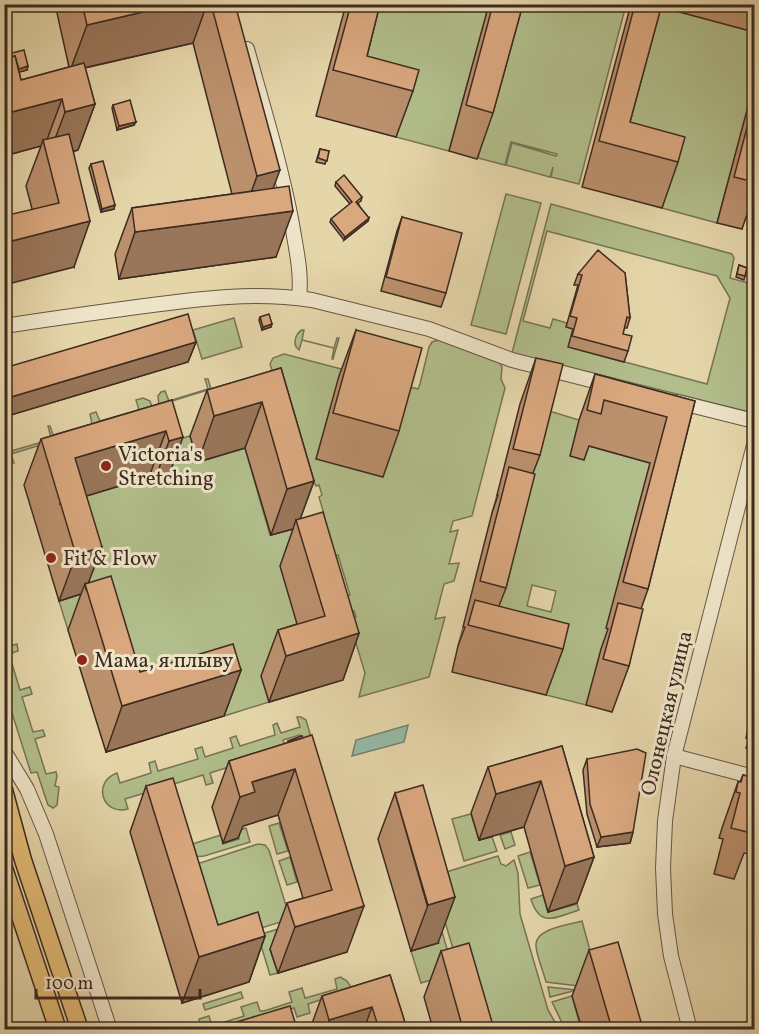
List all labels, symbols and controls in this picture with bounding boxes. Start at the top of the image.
place label: Victoria's Stretching [118,441,214,494]
marker: Victoria's Stretching [99,459,113,473]
place label: Fit & Flow [63,545,157,574]
marker: Fit & Flow [44,551,58,565]
street label: Олонецкая улица [634,628,701,799]
place label: Мама, я плыву [94,647,234,676]
marker: Мама, я плыву [75,653,89,667]
scale bar [36,962,200,1000]
text: 100 m [45,972,94,997]

